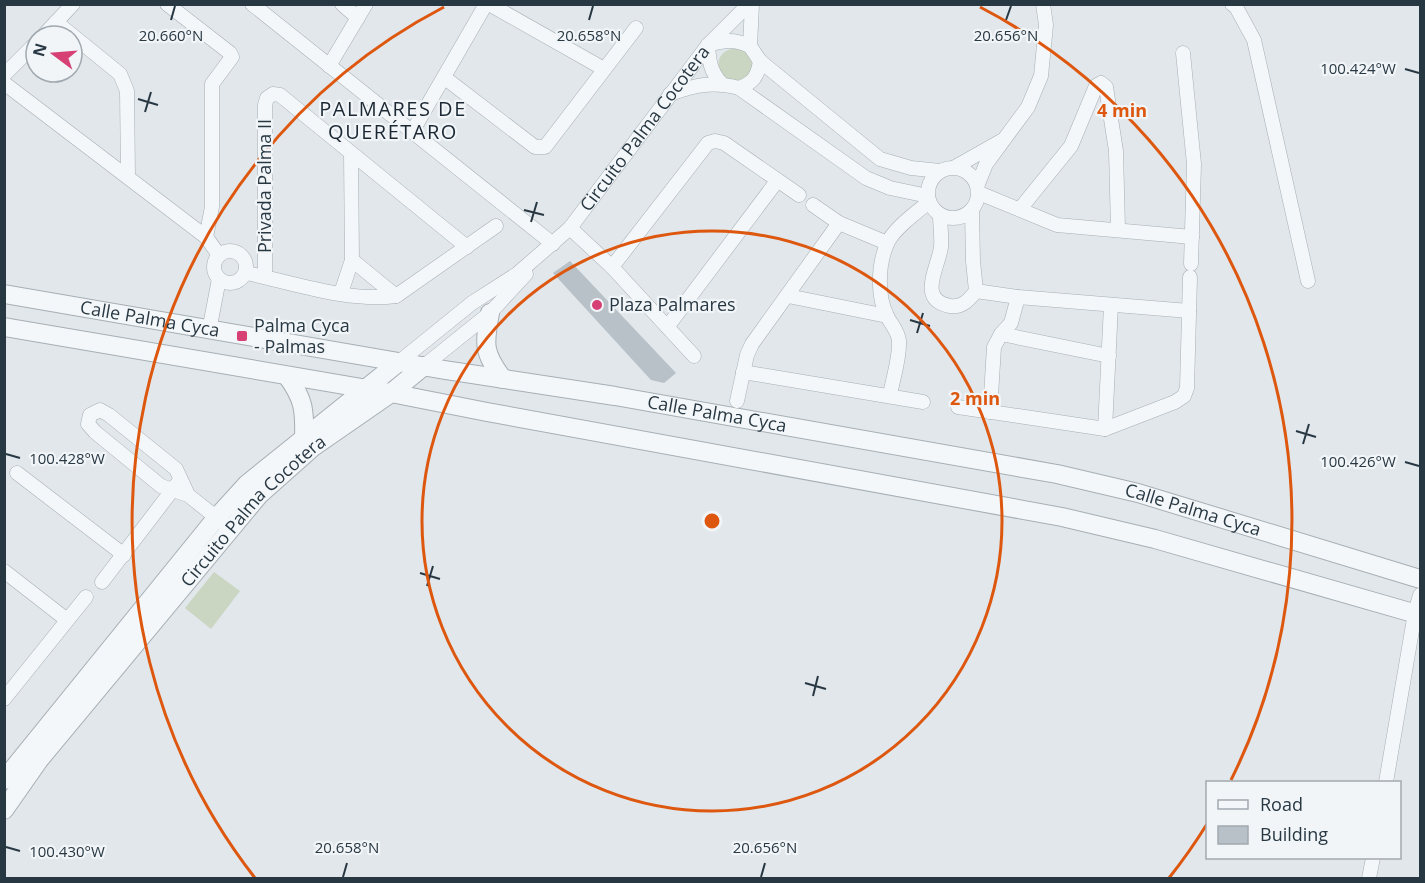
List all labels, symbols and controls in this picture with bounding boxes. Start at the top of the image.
north arrow [24,24,84,84]
text: 20.660°N [139,25,203,45]
text: 20.658°N [557,25,621,45]
text: 20.656°N [974,25,1038,45]
street label: Circuito Palma Cocotera [574,40,714,216]
text: N [27,41,52,59]
text: 100.424°W [1320,58,1396,78]
district label: PALMARES DE QUERÉTARO [319,95,467,145]
text: 4 min [1097,98,1147,122]
street label: Privada Palma II [252,119,276,253]
place label: Plaza Palmares [609,292,736,316]
street label: Calle Palma Cyca [78,294,222,342]
marker: Plaza Palmares [590,298,604,312]
place label: Palma Cyca - Palmas [254,313,350,358]
marker: Palma Cyca - Palmas [235,329,249,343]
text: 2 min [950,386,1000,410]
street label: Calle Palma Cyca [646,389,789,437]
street label: Circuito Palma Cocotera [175,429,330,592]
text: 100.428°W [29,448,105,468]
text: 100.426°W [1320,451,1396,471]
street label: Calle Palma Cyca [1123,477,1264,541]
centre of rings [702,511,722,531]
legend [1206,781,1401,859]
text: Road [1260,792,1303,816]
text: Building [1260,822,1328,846]
text: 20.658°N [315,837,379,857]
text: 20.656°N [733,837,797,857]
text: 100.430°W [29,841,105,861]

